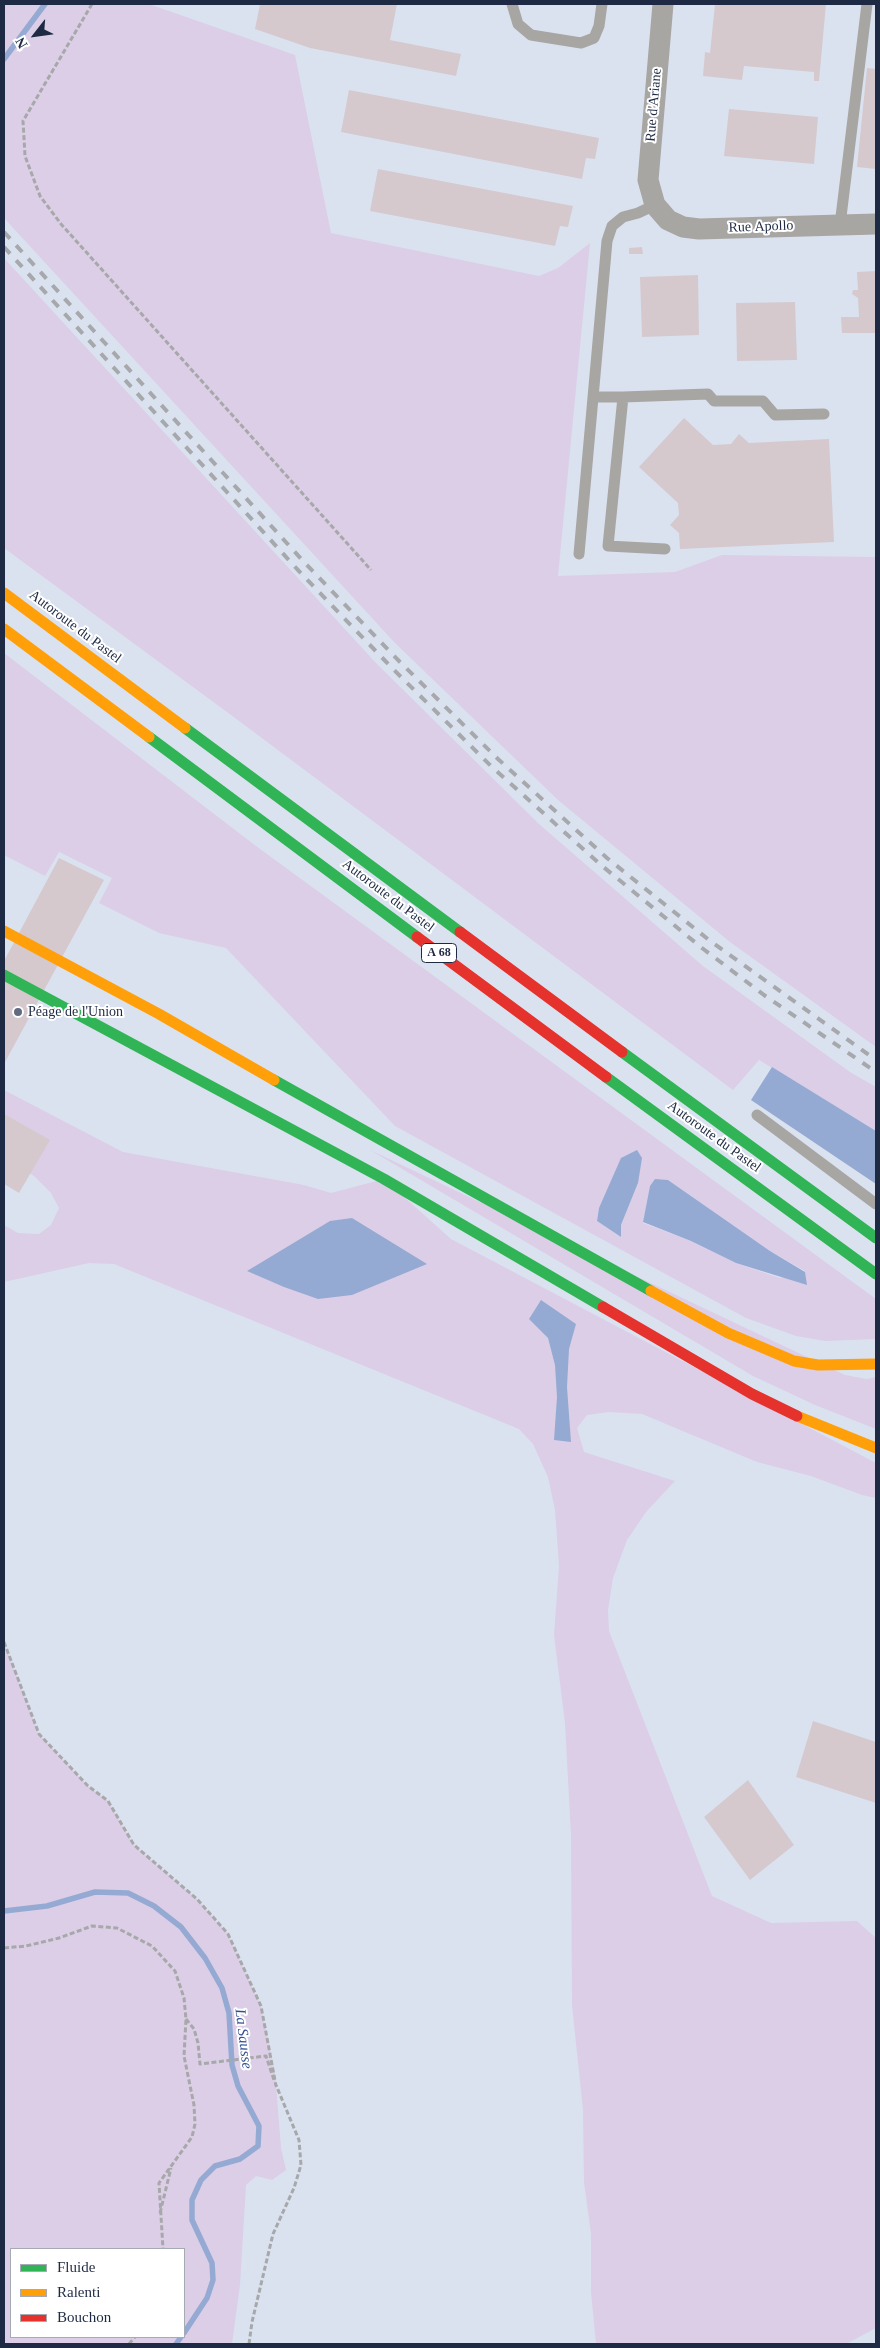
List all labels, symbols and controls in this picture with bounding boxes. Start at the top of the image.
north arrow [10,10,60,60]
text: N [13,35,31,51]
street label: Rue d'Ariane [642,68,666,142]
street label: Rue Apollo [728,217,794,237]
street label: Autoroute du Pastel [26,587,124,667]
street label: Autoroute du Pastel [339,856,437,936]
road number: A 68 [422,944,456,962]
place label: Péage de l'Union [28,1004,123,1020]
marker: Péage de l'Union [12,1006,24,1018]
street label: Autoroute du Pastel [664,1098,764,1176]
water label: La Sausse [230,2008,256,2070]
legend [10,2248,185,2338]
text: Fluide [57,2259,95,2275]
text: Ralenti [57,2284,100,2300]
text: Bouchon [57,2309,111,2325]

